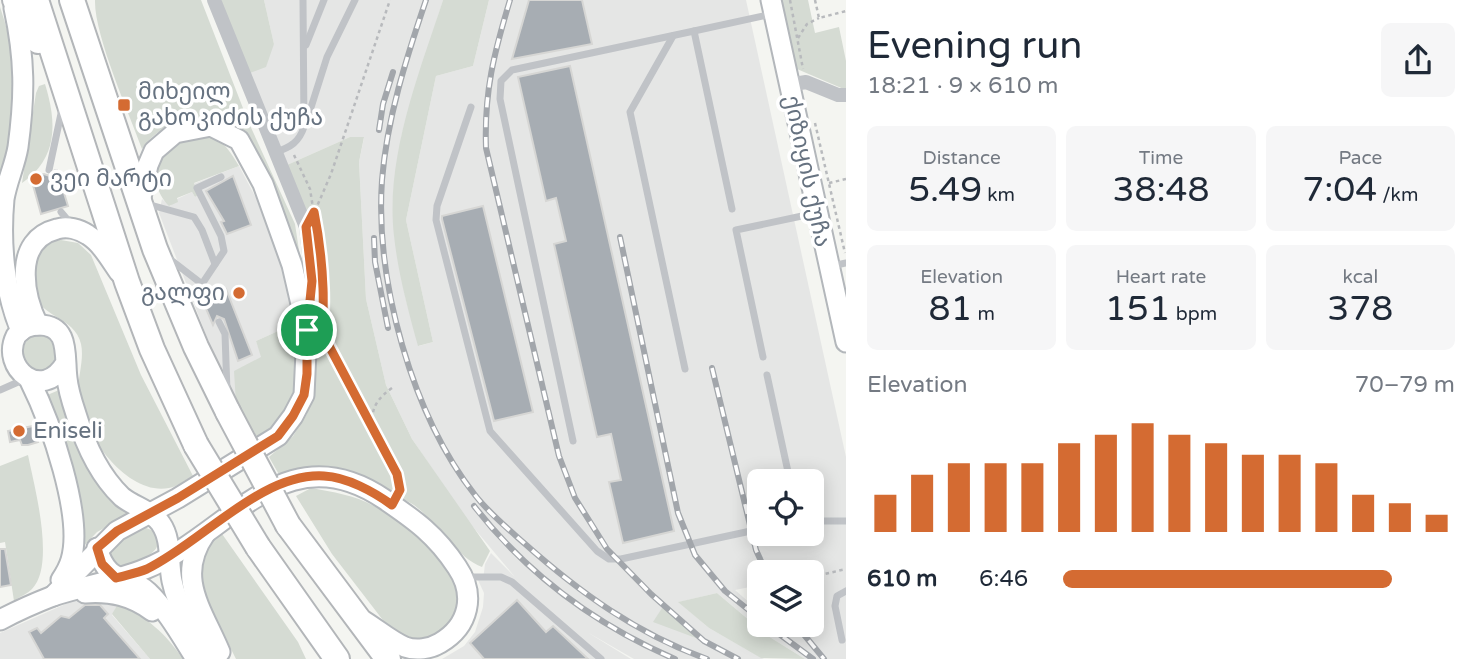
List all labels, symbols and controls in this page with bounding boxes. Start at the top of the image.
text: Evening run [867,23,1082,69]
button: share [1381,23,1455,97]
text: 18:21 · 9 × 610 m [867,72,1058,100]
place label: მიხეილ გახოკიძის ქუჩა [138,78,323,132]
street label: ქიზიყის ქუჩა [777,93,837,249]
marker: მიხეილ გახოკიძის ქუჩა [116,97,132,113]
text: Distance [923,147,1001,169]
text: Time [1139,147,1183,169]
text: Pace [1338,147,1382,169]
place label: ვეი მარტი [50,165,172,193]
text: 5.49 [908,169,982,211]
text: 38:48 [1112,169,1210,211]
text: 7:04 [1302,169,1377,211]
marker: ვეი მარტი [28,171,44,187]
text: km [982,184,1015,206]
text: /km [1377,184,1418,206]
text: Elevation [920,266,1003,288]
text: Heart rate [1116,266,1206,288]
text: kcal [1342,266,1378,288]
place label: გალფი [141,279,225,307]
marker: გალფი [231,285,247,301]
text: 81 [928,288,972,330]
text: 151 [1105,288,1171,330]
text: 378 [1327,288,1393,330]
pin [277,300,337,360]
text: m [972,303,995,325]
text: bpm [1171,303,1217,325]
icon: arrive [288,311,326,349]
text: Elevation [867,371,968,399]
text: 70–79 m [1355,371,1455,399]
place label: Eniseli [33,417,103,445]
marker: Eniseli [11,423,27,439]
map controls [747,469,824,637]
button: locate [747,469,824,546]
button: layers [747,560,824,637]
text: 610 m [867,565,937,593]
text: 6:46 [979,565,1028,593]

